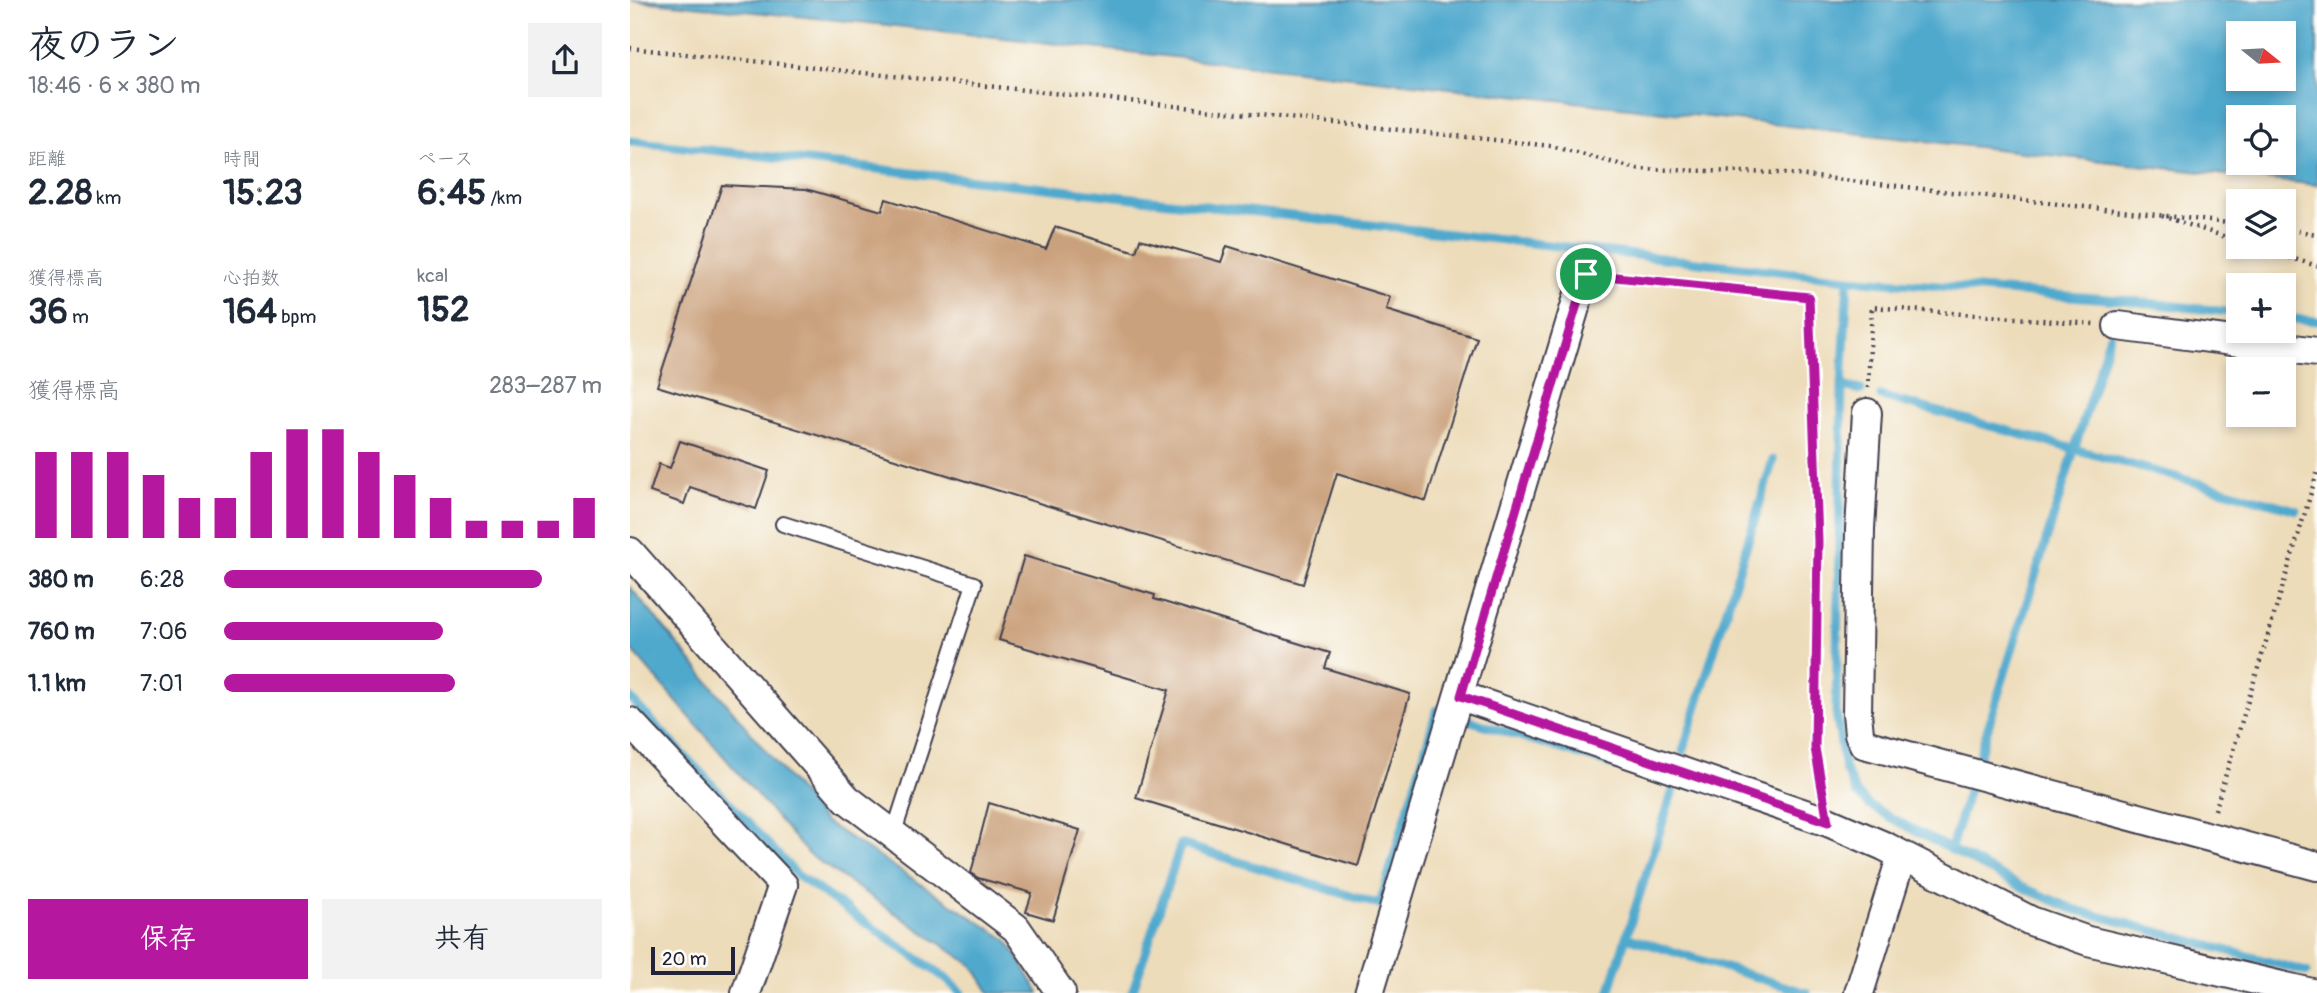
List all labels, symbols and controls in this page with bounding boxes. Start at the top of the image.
text: 夜のラン [28,21,180,69]
north arrow [2226,21,2296,91]
map controls [2226,21,2296,427]
button: share [528,23,602,97]
text: 18:46 · 6 × 380 m [28,71,200,100]
button: locate [2226,105,2296,175]
text: 距離 [28,147,66,171]
text: 時間 [223,147,261,171]
text: ペース [417,147,473,171]
text: 2.28 [28,171,92,215]
text: 15:23 [223,171,303,215]
text: 6:45 [417,171,486,215]
text: km [92,186,121,210]
text: /km [486,186,522,210]
button: layers [2226,189,2296,259]
pin [1556,244,1616,304]
icon: arrive [1567,255,1605,293]
text: kcal [417,264,448,288]
text: 獲得標高 [28,266,104,290]
text: 心拍数 [223,266,280,290]
button: + [2226,273,2296,343]
text: 152 [417,288,470,332]
text: 36 [28,290,68,334]
text: 164 [223,290,277,334]
text: m [68,305,89,329]
text: bpm [277,305,316,329]
button: − [2226,357,2296,427]
text: 283–287 m [489,371,602,400]
text: 獲得標高 [28,376,120,405]
text: 380 m [28,565,94,594]
text: 6:28 [140,565,184,594]
text: 760 m [28,617,95,646]
text: 7:06 [140,617,187,646]
text: 1.1 km [28,669,86,698]
text: 7:01 [140,669,183,698]
button: 保存 [28,899,308,979]
button: 共有 [322,899,602,979]
scale bar [651,944,735,976]
text: 20 m [662,947,707,971]

